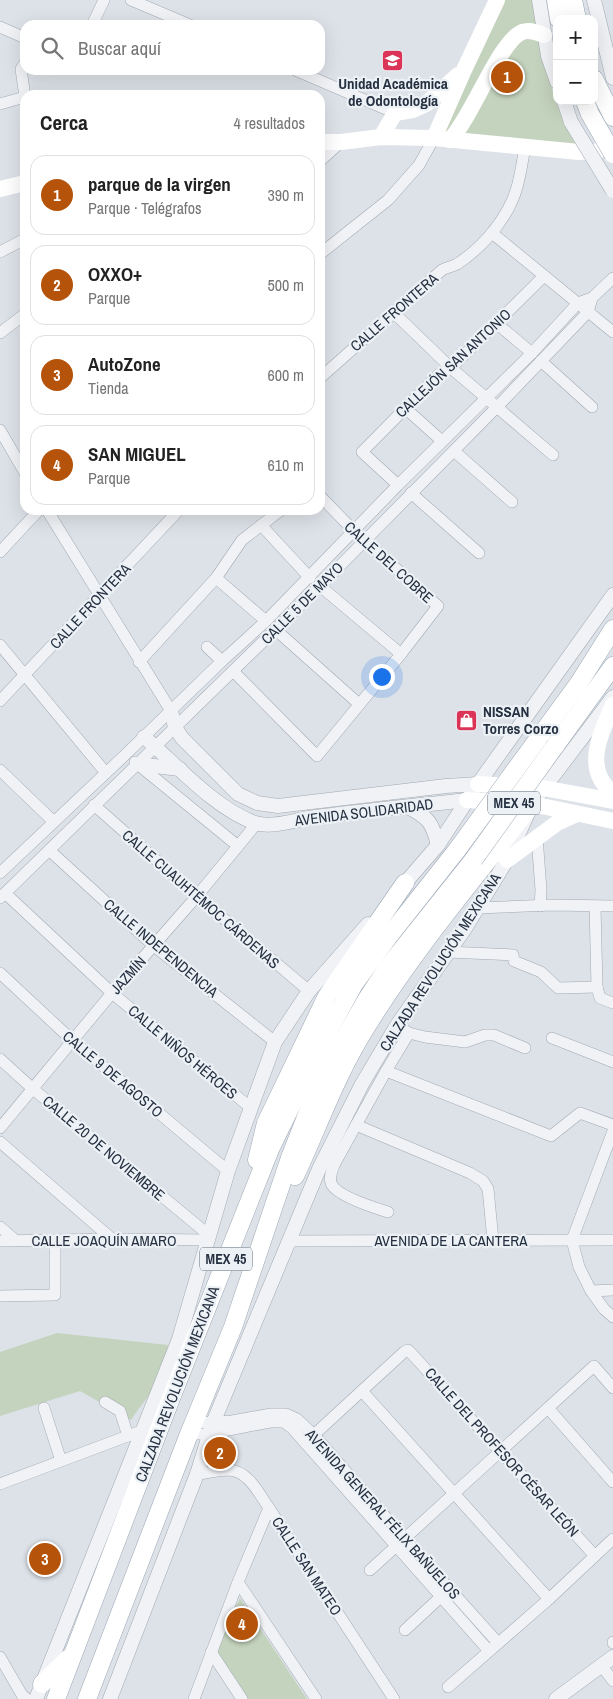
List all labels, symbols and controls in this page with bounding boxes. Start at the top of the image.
map controls [553,15,598,105]
button: + [553,15,598,60]
search box [20,20,325,75]
icon: search [38,34,66,62]
text: Buscar aquí [78,35,161,61]
school or university icon: Unidad Académica de Odontología [381,48,405,72]
pin: 1 [491,58,523,96]
button: − [553,60,598,105]
place label: Unidad Académica de Odontología [338,73,448,111]
text: Cerca [40,108,88,137]
text: 4 resultados [234,112,305,134]
text: parque de la virgen [88,171,231,197]
text: 1 [53,184,61,206]
text: 390 m [268,184,304,206]
text: Parque · Telégrafos [88,197,202,219]
text: OXXO+ [88,261,142,287]
street label: CALLE FRONTERA [346,267,443,356]
text: 2 [53,274,61,296]
text: 500 m [268,274,304,296]
text: Parque [88,287,130,309]
street label: CALLEJÓN SAN ANTONIO [391,304,515,422]
text: AutoZone [88,351,161,377]
text: 3 [53,364,61,386]
text: 600 m [268,364,304,386]
text: Tienda [88,377,129,399]
text: SAN MIGUEL [88,441,186,467]
text: 4 [53,454,61,476]
text: 610 m [268,454,304,476]
text: Parque [88,467,130,489]
street label: CALLE DEL COBRE [340,516,438,608]
street label: CALLE 5 DE MAYO [256,557,348,649]
street label: CALLE FRONTERA [45,558,136,653]
your location [369,664,395,690]
place label: NISSAN Torres Corzo [483,701,559,739]
shop icon: NISSAN Torres Corzo [455,708,479,732]
road number: MEX 45 [488,791,540,814]
street label: AVENIDA SOLIDARIDAD [293,793,434,831]
street label: CALLE CUAUHTÉMOC CÁRDENAS [118,825,284,973]
street label: CALZADA REVOLUCIÓN MEXICANA [374,868,506,1055]
street label: CALLE INDEPENDENCIA [99,894,223,1003]
street label: JAZMÍN [105,951,151,999]
street label: CALLE NIÑOS HÉROES [124,1000,242,1104]
street label: CALLE 9 DE AGOSTO [58,1026,168,1122]
street label: CALLE 20 DE NOVIEMBRE [38,1091,170,1205]
street label: CALLE JOAQUÍN AMARO [32,1230,176,1251]
street label: AVENIDA DE LA CANTERA [374,1230,528,1251]
road number: MEX 45 [200,1248,252,1270]
street label: CALZADA REVOLUCIÓN MEXICANA [130,1282,224,1485]
street label: CALLE DEL PROFESOR CÉSAR LEÓN [420,1363,584,1541]
street label: AVENIDA GENERAL FÉLIX BAÑUELOS [300,1424,465,1604]
pin: 2 [204,1434,236,1472]
street label: CALLE SAN MATEO [267,1512,347,1620]
pin: 3 [29,1540,61,1578]
pin: 4 [226,1605,258,1643]

